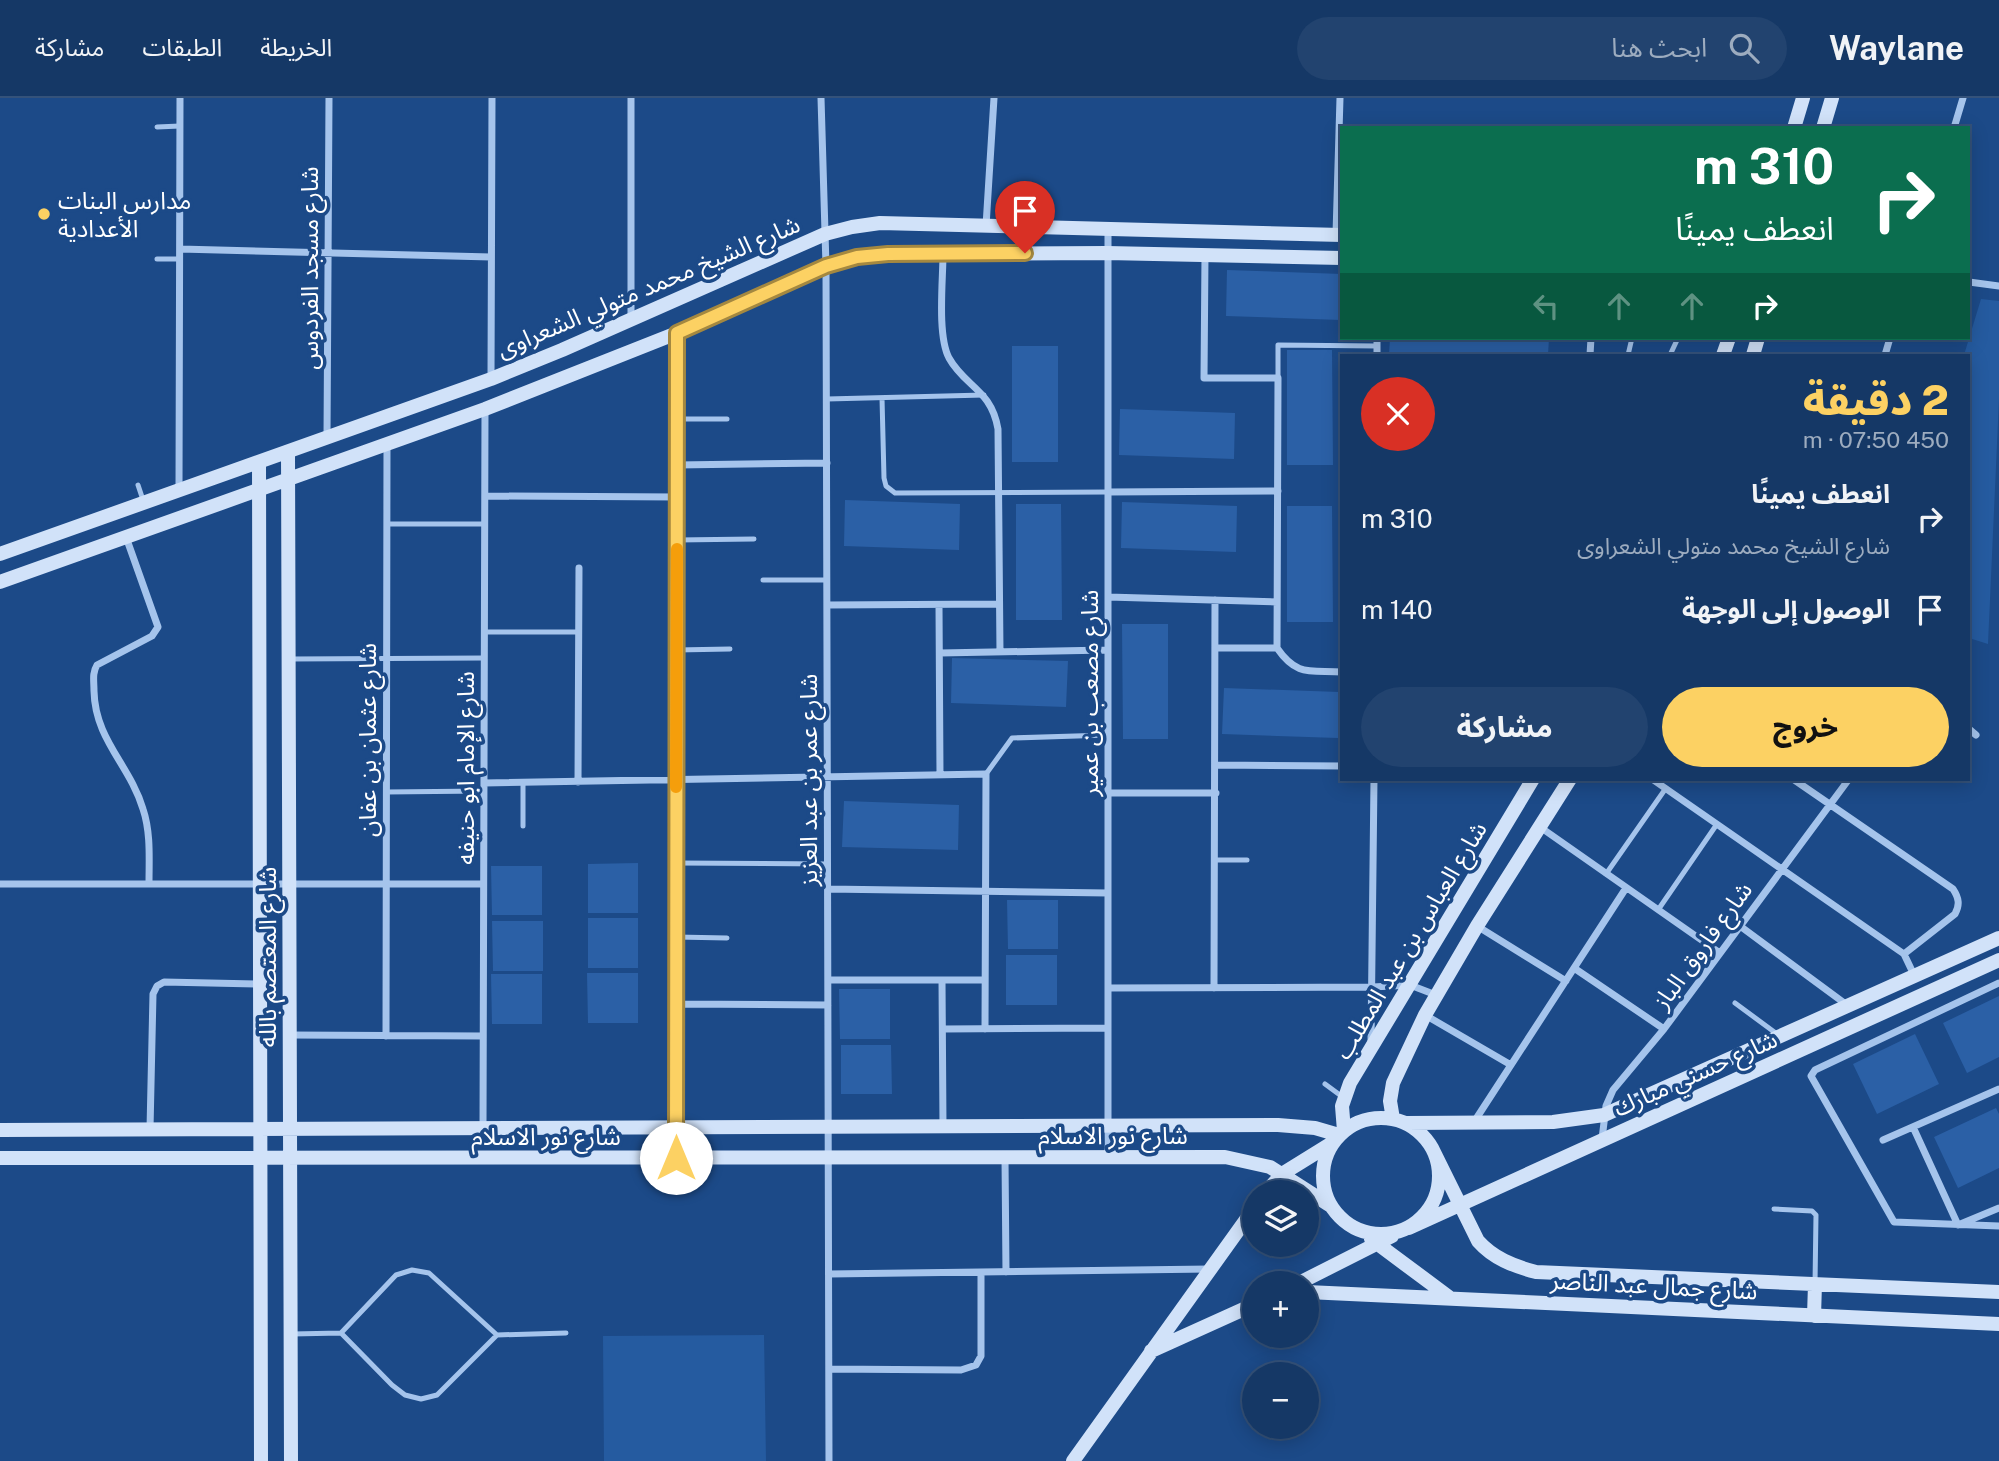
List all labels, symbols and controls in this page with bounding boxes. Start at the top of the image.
search box [1297,17,1787,80]
icon: search [1725,29,1763,67]
text: Waylane [1829,29,1964,67]
text: ابحث هنا [1611,32,1707,63]
text: مشاركة [35,33,104,61]
text: الطبقات [142,33,222,61]
text: الخريطة [260,33,332,61]
text: 310 m [1694,137,1834,195]
icon: right [1858,154,1949,245]
street label: شارع مسجد الفردوس [295,166,327,370]
pin [995,181,1055,253]
place label: مدارس البنات الأعدادية [58,186,191,242]
icon: arrive [1006,192,1044,230]
marker: مدارس البنات الأعدادية [36,206,52,222]
street label: شارع الشيخ محمد متولي الشعراوى [492,209,806,368]
text: انعطف يمينًا [1675,210,1834,247]
icon: left [1527,287,1565,325]
icon: ahead [1600,287,1638,325]
icon: ahead [1673,287,1711,325]
icon: right [1746,287,1784,325]
text: 2 دقيقة [1803,375,1949,424]
button: close [1361,377,1435,451]
text: 450 m · 07:50 [1803,426,1949,453]
text: انعطف يمينًا [1751,478,1890,509]
icon: right [1911,500,1949,538]
text: 310 m [1361,503,1433,534]
text: شارع الشيخ محمد متولي الشعراوى [1577,532,1890,559]
street label: شارع مصعب بن عمير [1075,590,1107,797]
icon: arrive [1911,591,1949,629]
text: الوصول إلى الوجهة [1682,593,1890,624]
text: 140 m [1361,594,1433,625]
street label: شارع عثمان بن عفان [353,643,385,837]
street label: شارع الإمام ابو حنيفه [451,671,484,865]
street label: شارع عمر بن عبد العزيز [794,674,826,887]
button: مشاركة [1361,687,1648,767]
button: خروج [1662,687,1949,767]
street label: شارع العباس بن عبد المطلب [1328,816,1496,1066]
street label: شارع المعتصم بالله [253,867,285,1047]
street label: شارع فاروق الباز [1646,876,1761,1017]
street label: شارع حسني مبارك [1609,1024,1783,1127]
position arrow [639,1121,713,1195]
street label: شارع نور الاسلام [1038,1121,1188,1154]
street label: شارع نور الاسلام [471,1122,621,1155]
map controls [1242,1180,1319,1439]
button: layers [1242,1180,1319,1257]
street label: شارع جمال عبد الناصر [1549,1266,1758,1308]
button: + [1242,1271,1319,1348]
button: − [1242,1362,1319,1439]

